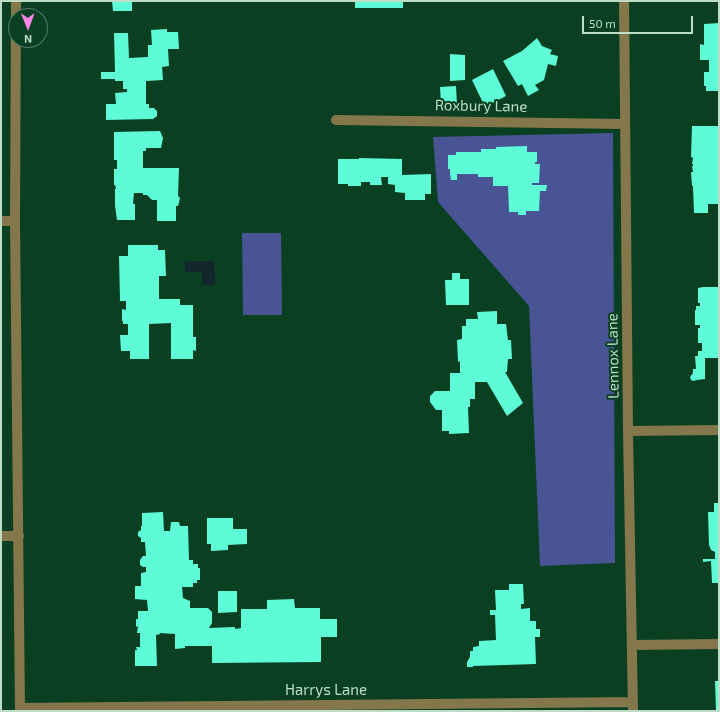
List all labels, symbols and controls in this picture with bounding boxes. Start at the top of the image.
north arrow [8,8,48,48]
scale bar [584,8,695,34]
text: 50 m [589,16,616,30]
text: N [24,33,32,46]
street label: Roxbury Lane [435,96,527,116]
street label: Lennox Lane [603,313,623,399]
street label: Harrys Lane [285,681,367,699]

